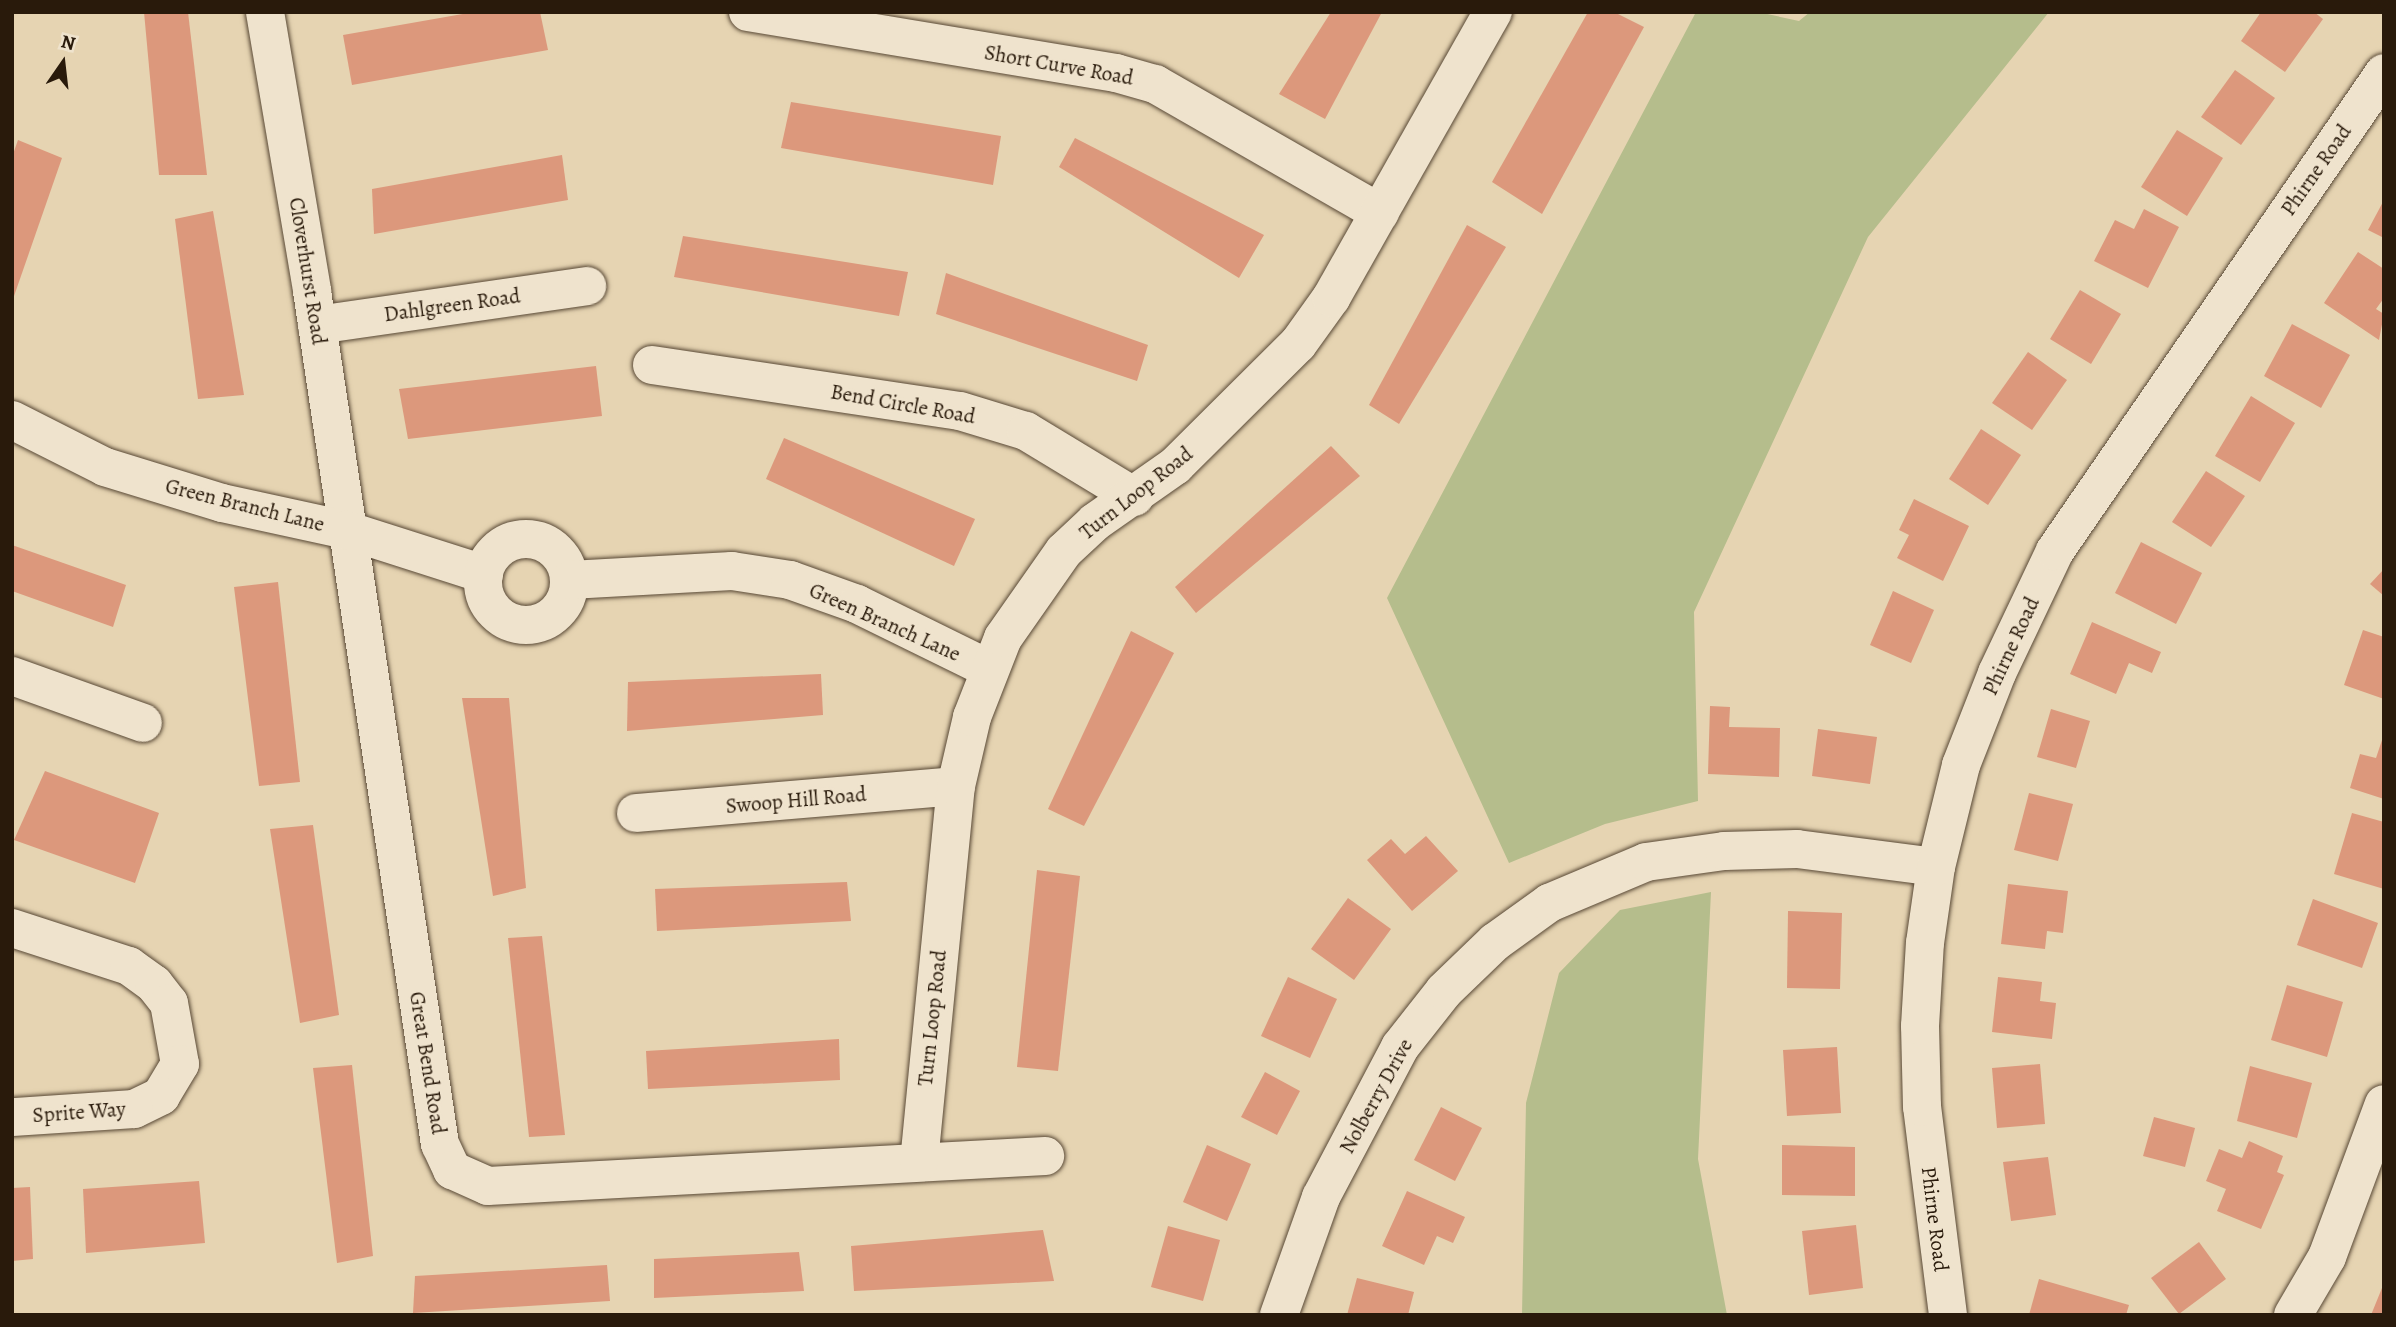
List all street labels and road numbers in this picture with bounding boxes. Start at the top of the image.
street label: Short Curve Road [983,39,1135,91]
street label: Phirne Road [2275,120,2357,220]
street label: Cloverhurst Road [284,196,332,346]
street label: Dahlgreen Road [382,283,522,327]
street label: Bend Circle Road [829,379,977,429]
street label: Turn Loop Road [1074,441,1198,545]
street label: Green Branch Lane [163,473,327,537]
street label: Green Branch Lane [805,577,965,667]
street label: Phirne Road [1977,593,2045,699]
street label: Swoop Hill Road [725,781,867,819]
street label: Turn Loop Road [912,949,952,1087]
street label: Great Bend Road [404,990,452,1136]
street label: Nolberry Drive [1334,1034,1418,1158]
street label: Sprite Way [32,1096,126,1128]
street label: Phirne Road [1916,1165,1954,1273]

